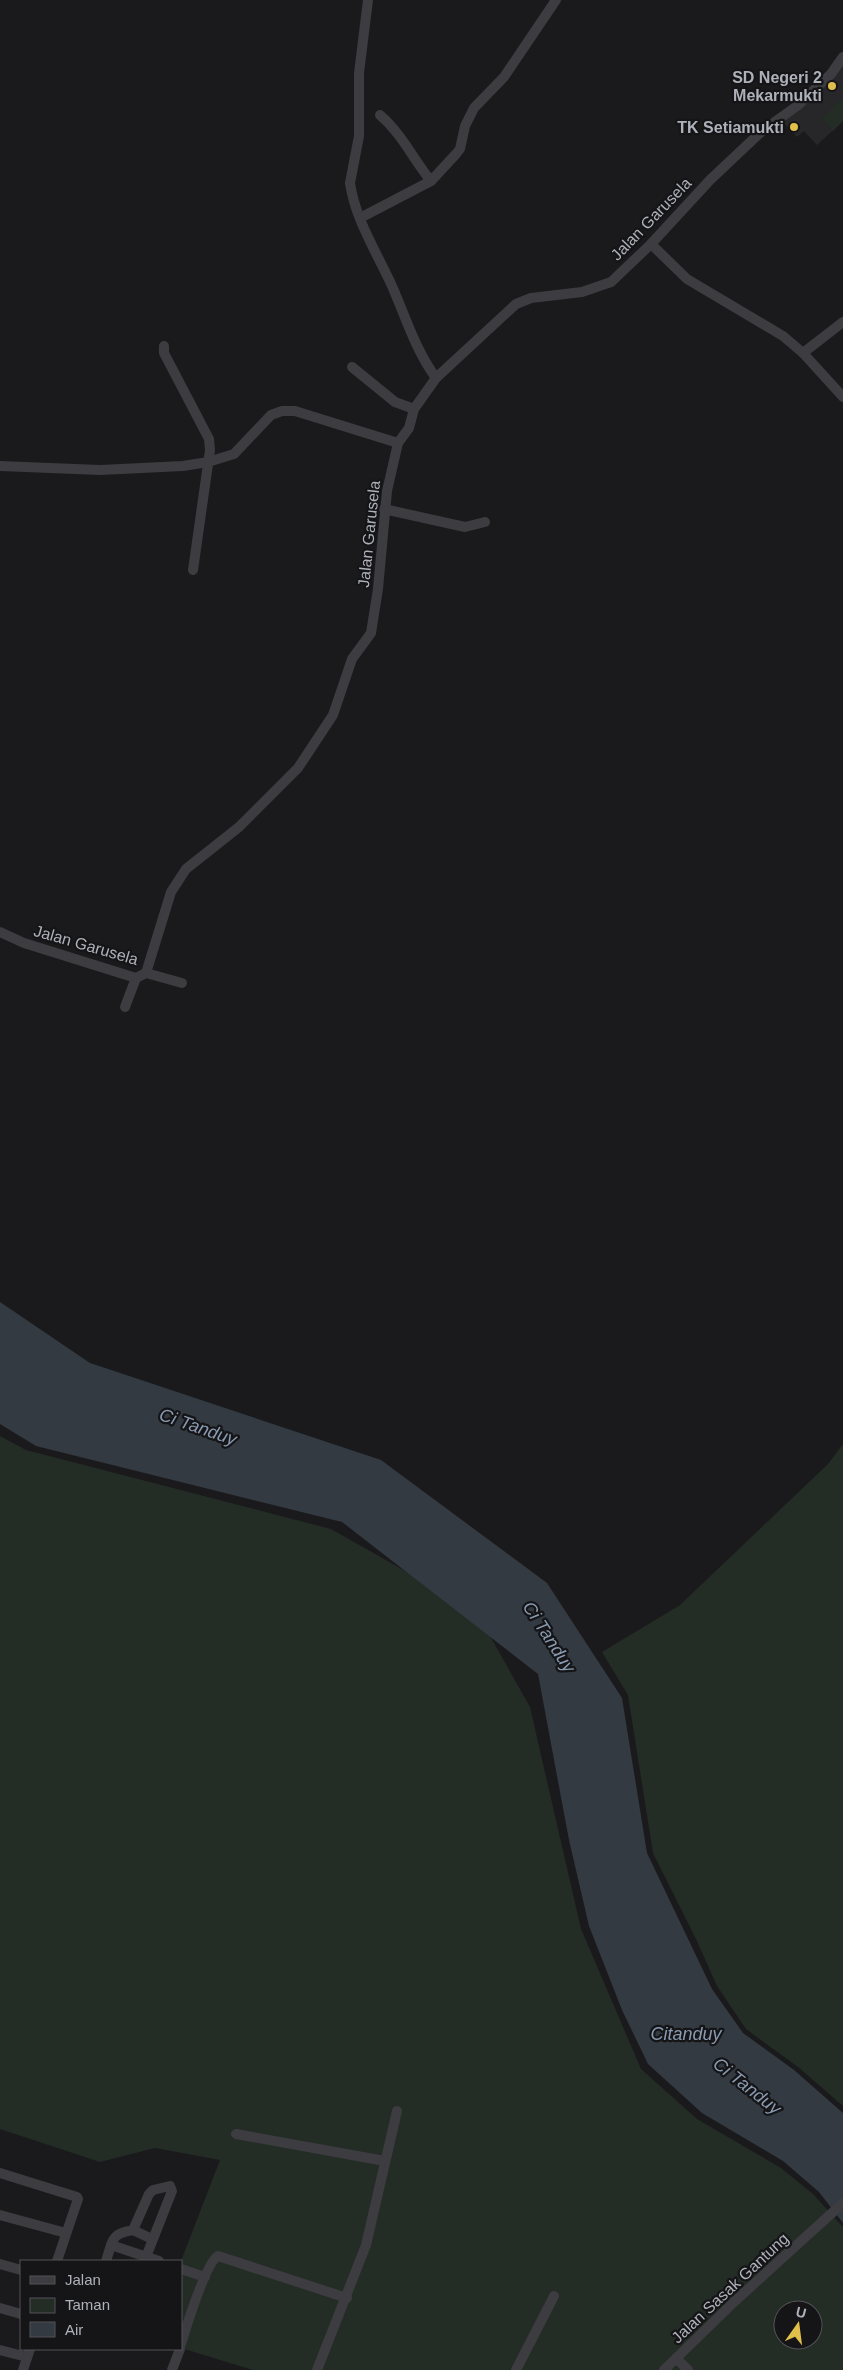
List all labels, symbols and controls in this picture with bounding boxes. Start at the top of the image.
place label: SD Negeri 2 Mekarmukti [732,69,822,104]
marker: SD Negeri 2 Mekarmukti [826,80,838,92]
place label: TK Setiamukti [677,119,784,136]
marker: TK Setiamukti [788,121,800,133]
street label: Jalan Garusela [608,174,695,264]
street label: Jalan Garusela [355,480,383,588]
street label: Jalan Garusela [32,922,140,968]
water label: Ci Tanduy [157,1404,240,1450]
water label: Ci Tanduy [519,1598,580,1677]
water label: Citanduy [650,2024,723,2044]
water label: Ci Tanduy [709,2053,786,2119]
street label: Jalan Sasak Gantung [668,2230,792,2346]
legend [20,2260,182,2350]
text: Jalan [65,2271,101,2288]
text: Taman [65,2296,110,2313]
north arrow [773,2300,823,2350]
text: U [794,2303,808,2321]
text: Air [65,2321,83,2338]

